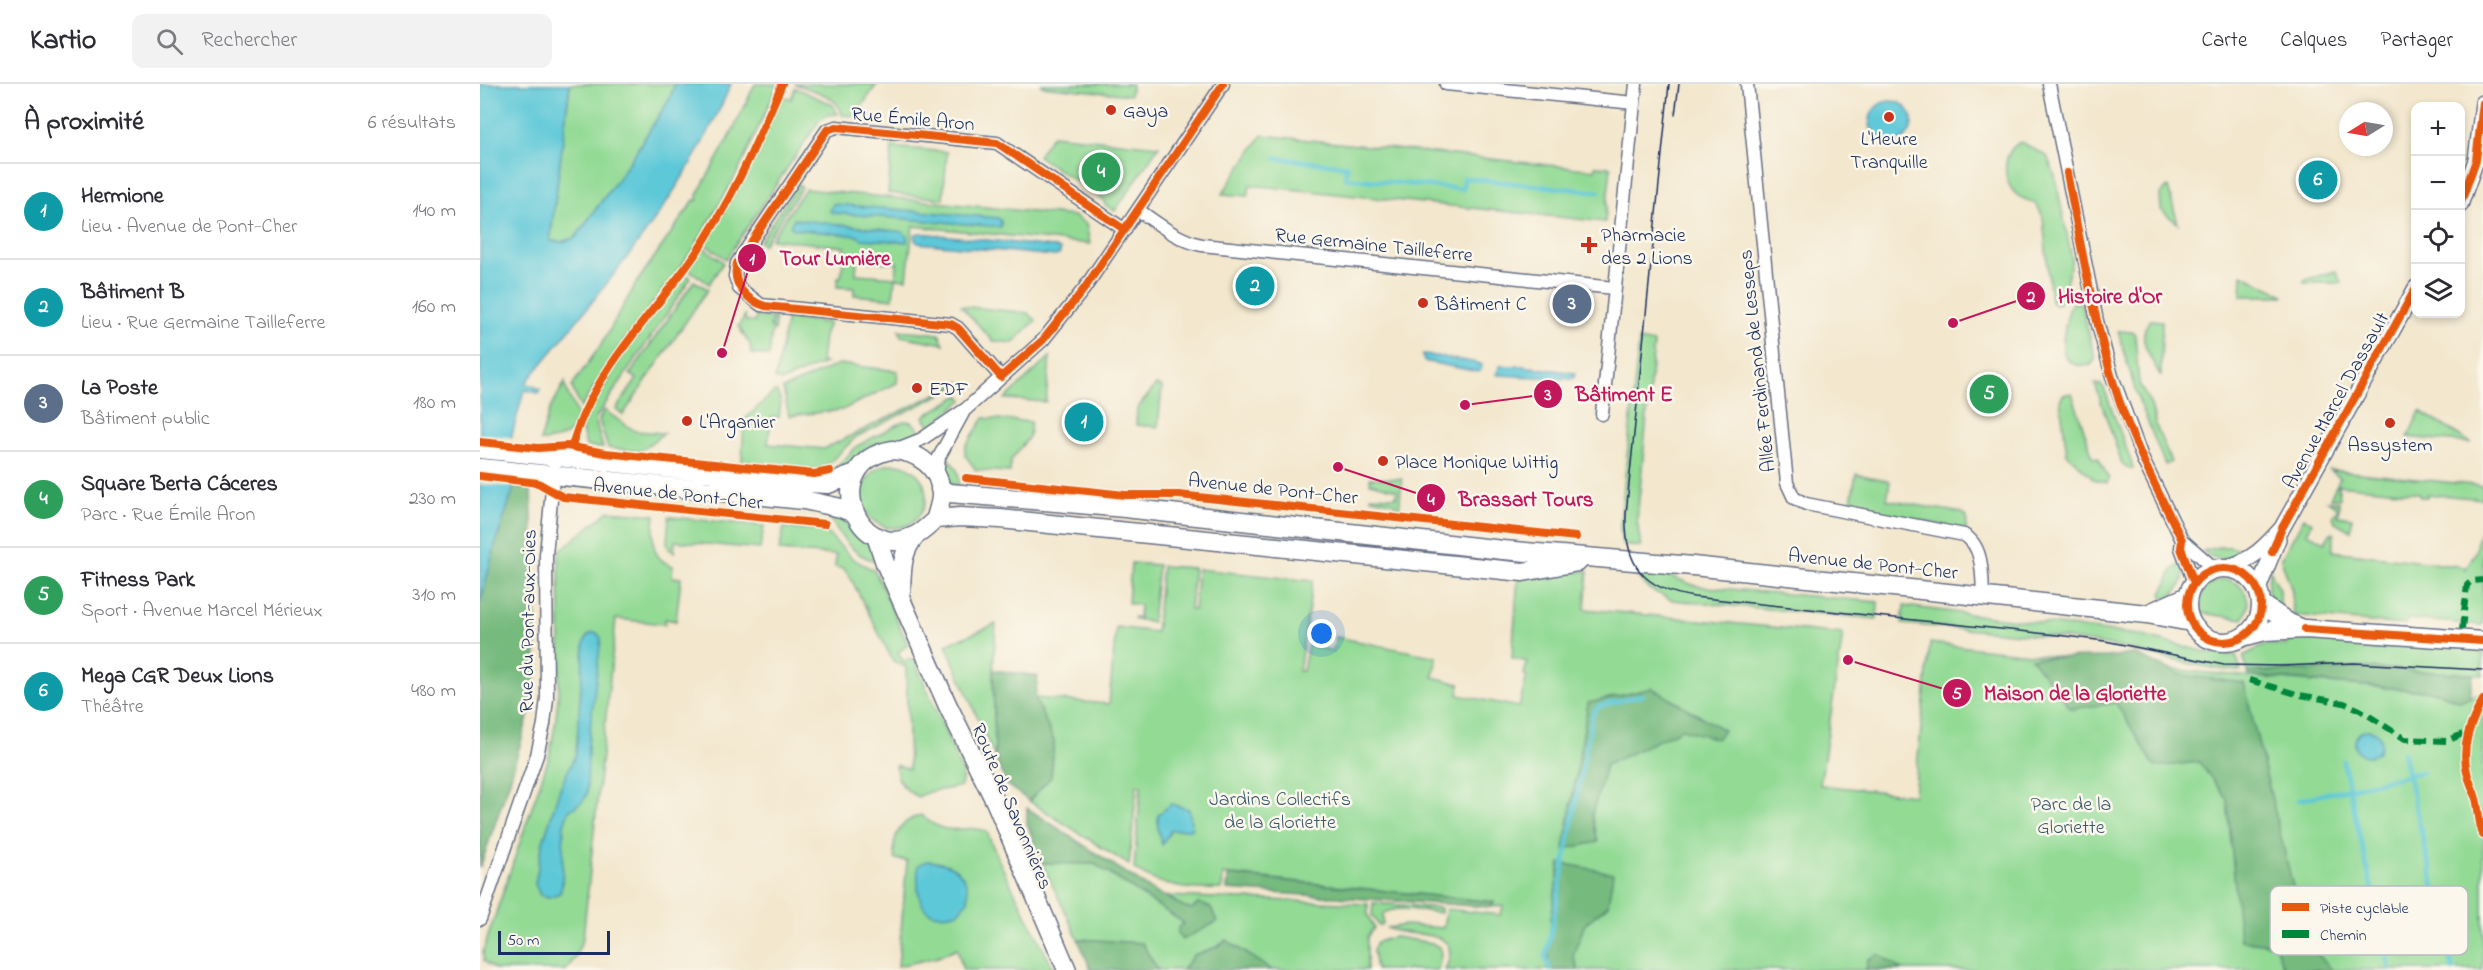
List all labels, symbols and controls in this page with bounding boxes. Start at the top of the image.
search box [132,14,552,68]
text: Kartio [30,21,96,62]
icon: search [153,25,186,58]
text: Rechercher [201,25,297,57]
text: Carte [2201,26,2247,56]
text: Calques [2280,26,2347,56]
text: Partager [2380,26,2453,56]
place label: Gaya [1123,98,1168,127]
street label: Rue Émile Aron [850,101,976,140]
north arrow [2339,102,2393,156]
map controls [2411,102,2465,318]
button: + [2411,102,2465,156]
marker: Gaya [1104,103,1118,117]
text: À proximité [24,104,144,142]
text: 6 résultats [368,109,456,138]
marker: L'Heure Tranquille [1882,110,1896,124]
place label: L'Heure Tranquille [1850,126,1928,178]
pin: 4 [1082,150,1120,194]
button: − [2411,156,2465,210]
pin: 6 [2298,158,2338,202]
text: Hermione [81,181,164,213]
text: 1 [40,197,47,226]
text: 140 m [412,197,456,226]
button: locate [2411,210,2465,264]
text: Lieu · Avenue de Pont-Cher [81,213,297,242]
street label: Rue Germaine Tailleferre [1273,222,1474,271]
place label: Pharmacie des 2 Lions [1601,222,1693,274]
callout: Tour Lumière [737,238,902,277]
marker: Pharmacie des 2 Lions [1582,238,1596,252]
text: Tour Lumière [780,245,891,275]
text: 1 [749,247,755,273]
street label: Allée Ferdinand de Lesseps [1732,248,1785,473]
pin: 2 [1236,264,1274,308]
button: layers [2411,264,2465,318]
callout: Histoire d'Or [2016,276,2174,315]
text: Bâtiment B [81,277,185,309]
pin: 3 [1552,282,1592,326]
text: Histoire d'Or [2058,283,2162,313]
text: 2 [2026,285,2036,311]
place label: Bâtiment C [1434,291,1527,320]
text: 2 [39,293,48,322]
text: 160 m [412,293,456,322]
marker: Bâtiment C [1416,296,1430,310]
street label: Avenue Marcel Dassault [2276,307,2398,495]
text: Lieu · Rue Germaine Tailleferre [81,309,326,338]
pin: 5 [1970,372,2008,416]
text: La Poste [81,373,158,405]
callout: Bâtiment E [1533,375,1685,414]
place label: EDF [929,376,968,405]
marker: EDF [910,381,924,395]
text: Bâtiment E [1574,381,1673,411]
text: 3 [1543,383,1552,409]
text: 3 [39,389,48,418]
text: 180 m [413,389,456,418]
pin: 1 [1064,400,1104,444]
text: Bâtiment public [81,405,210,434]
place label: L'Arganier [699,409,776,439]
marker: L'Arganier [680,414,694,428]
marker: Assystem [2383,416,2397,430]
place label: Assystem [2347,432,2433,461]
place label: Place Monique Wittig [1395,449,1558,479]
marker: Place Monique Wittig [1376,454,1390,468]
street label: Avenue de Pont-Cher [1186,467,1360,514]
text: Square Berta Cáceres [81,469,278,501]
street label: Avenue de Pont-Cher [591,472,765,519]
callout: Brassart Tours [1416,479,1605,518]
text: 4 [39,485,48,514]
text: 230 m [409,485,456,514]
text: Brassart Tours [1458,486,1594,516]
text: 4 [1427,488,1435,514]
text: Parc · Rue Émile Aron [81,501,255,530]
street label: Rue du Pont-aux-Oies [513,529,546,713]
street label: Avenue de Pont-Cher [1786,542,1960,589]
text: Fitness Park [81,565,195,597]
text: 5 [38,581,49,610]
text: 310 m [412,581,456,610]
text: Sport · Avenue Marcel Mérieux [81,597,323,626]
your location [1307,619,1336,648]
text: Mega CGR Deux Lions [81,661,274,693]
callout: Maison de la Gloriette [1942,674,2178,713]
text: 6 [39,677,48,706]
text: 480 m [411,677,456,706]
text: Maison de la Gloriette [1984,680,2167,710]
text: 5 [1952,682,1963,708]
text: Théâtre [81,693,144,722]
street label: Route de Savonnières [963,719,1059,895]
park label: Jardins Collectifs de la Gloriette [1209,786,1351,838]
park label: Parc de la Gloriette [2031,791,2111,843]
legend [2270,886,2468,955]
text: Piste cyclable [2320,897,2409,921]
text: Chemin [2320,924,2367,948]
scale bar [498,928,610,956]
text: 50 m [507,929,539,953]

